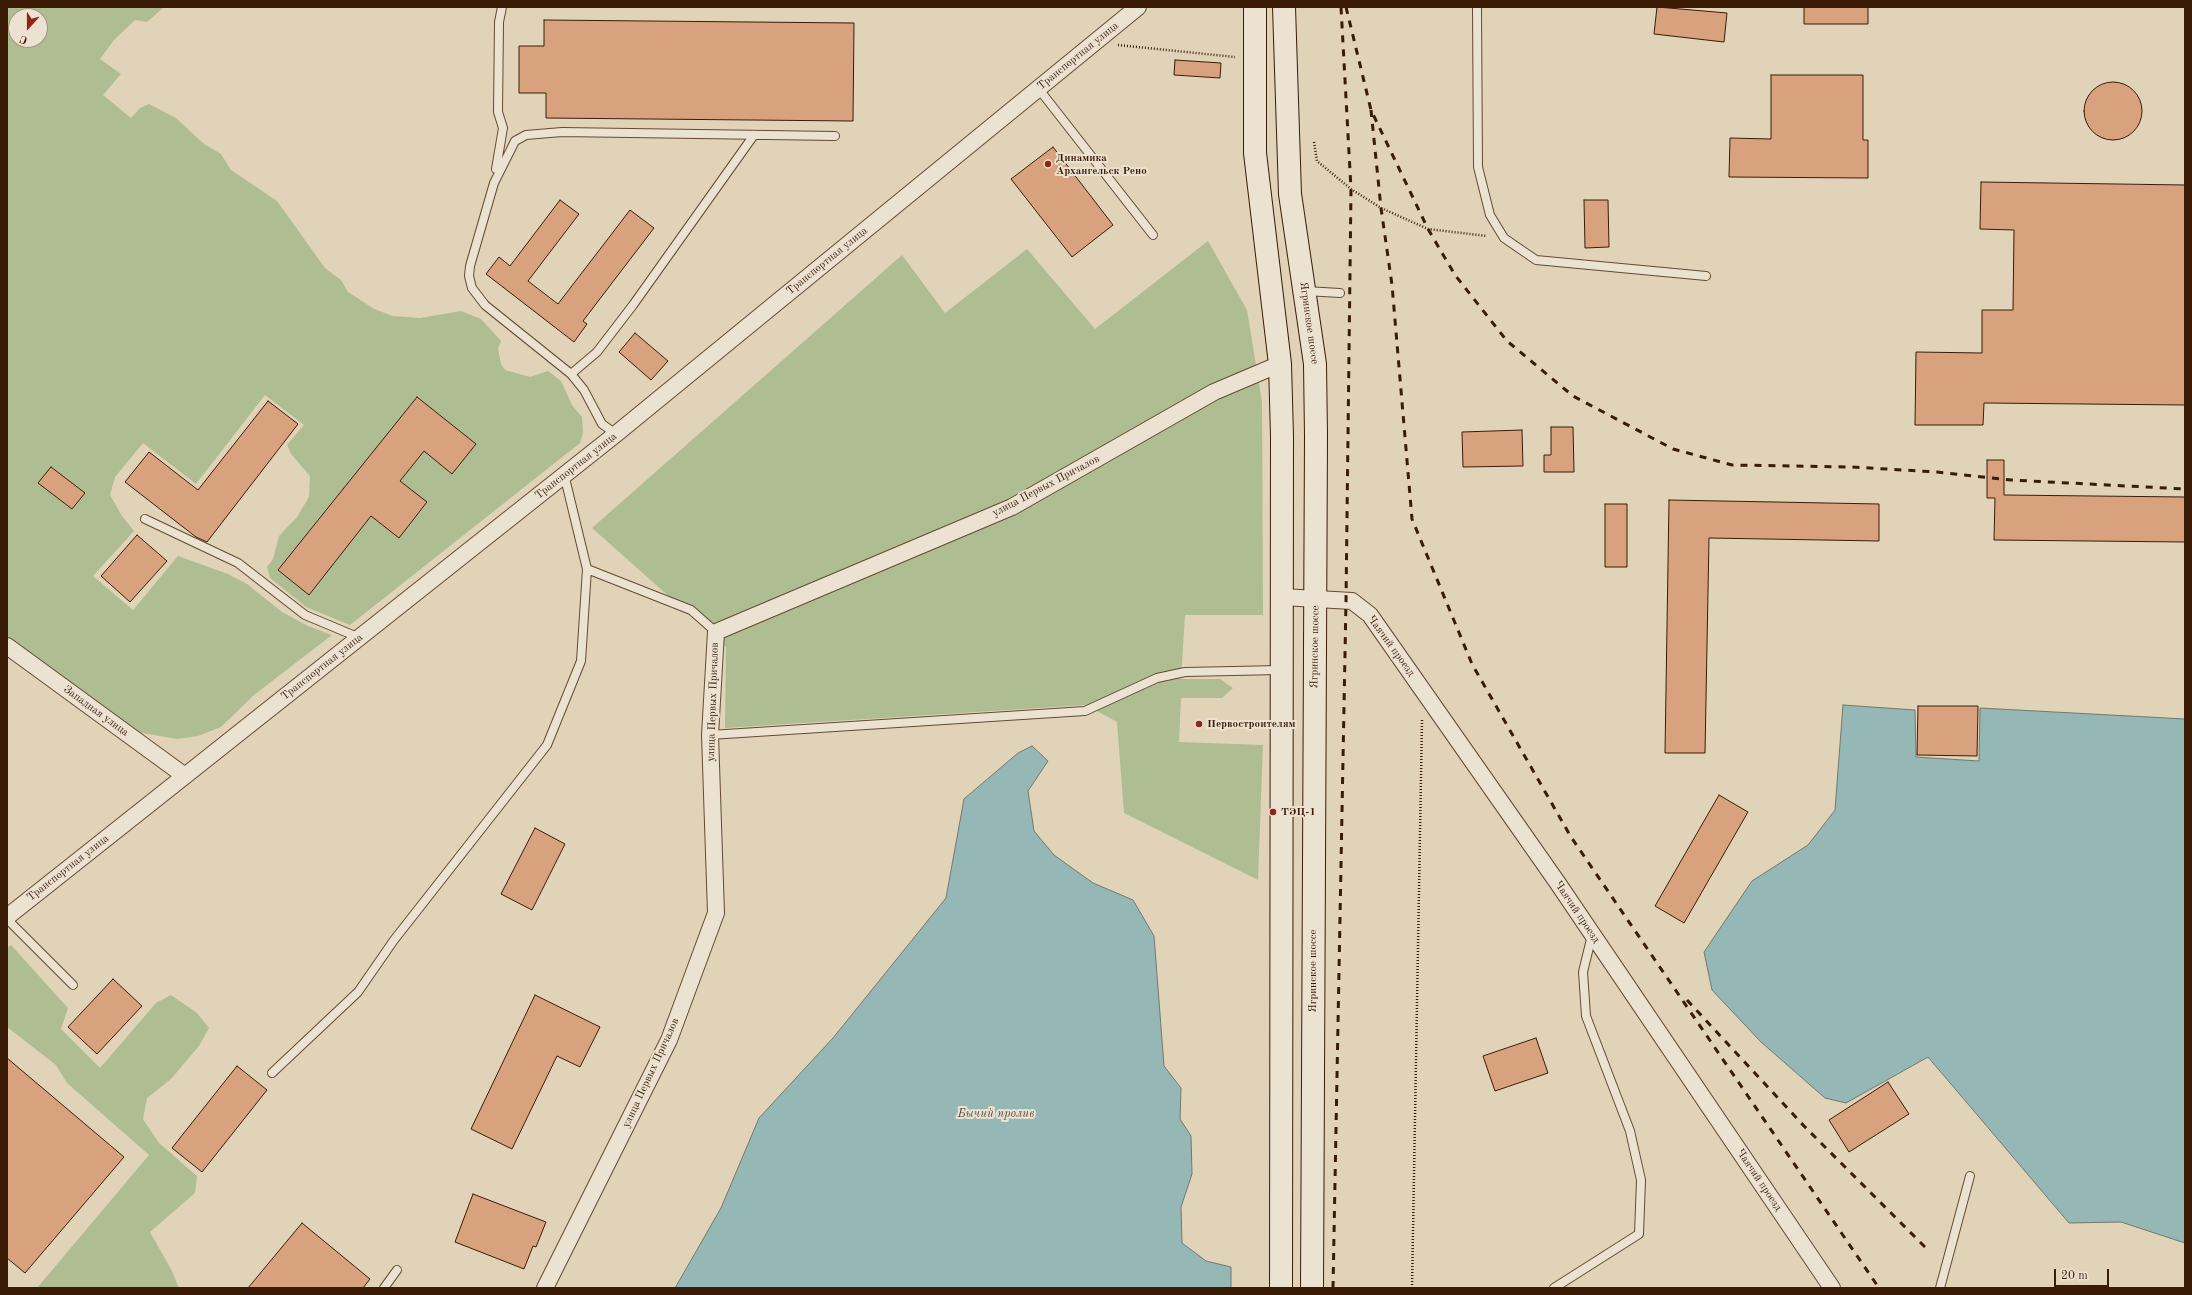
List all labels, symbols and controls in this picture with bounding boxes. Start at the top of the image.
north arrow [8,8,48,48]
street label: Транспортная улица [1035,19,1121,93]
text: С [19,32,29,45]
place label: Динамика Архангельск Рено [1056,151,1147,177]
marker: Динамика Архангельск Рено [1043,159,1053,169]
street label: Транспортная улица [784,224,870,298]
street label: Ягринское шоссе [1297,281,1321,365]
street label: Транспортная улица [532,430,620,502]
street label: улица Первых Причалов [990,452,1102,520]
street label: Ягринское шоссе [1308,605,1322,689]
street label: Чаячий проезд [1364,613,1418,679]
street label: Транспортная улица [278,631,366,703]
street label: улица Первых Причалов [704,642,722,762]
street label: Западная улица [61,683,131,739]
place label: Первостроителям [1207,717,1296,731]
marker: Первостроителям [1194,719,1204,729]
place label: ТЭЦ-1 [1281,805,1316,819]
marker: ТЭЦ-1 [1268,807,1278,817]
street label: Транспортная улица [24,832,112,904]
street label: Чаячий проезд [1551,878,1603,946]
street label: Ягринское шоссе [1306,929,1320,1013]
street label: улица Первых Причалов [620,1016,682,1130]
water label: Бычий пролив [958,1107,1034,1121]
street label: Чаячий проезд [1733,1146,1785,1214]
scale bar [2056,1261,2111,1287]
text: 20 m [2061,1270,2088,1282]

